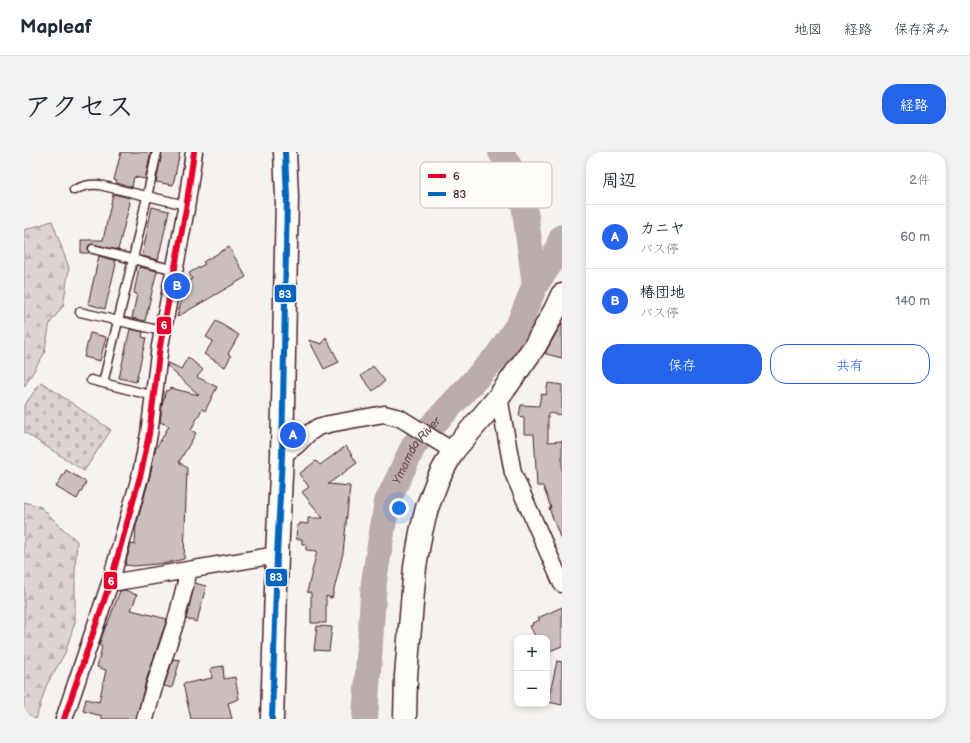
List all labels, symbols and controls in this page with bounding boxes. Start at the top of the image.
text: Mapleaf [20,16,92,39]
text: 地図 [794,21,822,38]
text: 経路 [844,21,872,38]
text: 保存済み [894,21,950,38]
button: 経路 [882,84,946,124]
text: アクセス [24,91,134,124]
legend [420,162,552,208]
text: 6 [453,170,460,183]
text: 周辺 [602,171,636,191]
text: 2件 [909,172,930,188]
text: 83 [453,188,466,201]
text: カニヤ [640,219,685,238]
text: A [611,229,619,245]
text: 60 m [900,229,930,245]
text: バス停 [640,241,679,257]
pin: B [164,271,190,301]
text: 椿団地 [640,283,685,302]
line badge: 83 [274,284,297,303]
text: 83 [278,288,292,301]
text: B [610,293,620,309]
text: 140 m [895,293,930,309]
text: バス停 [640,305,679,321]
line badge: 6 [156,316,172,335]
text: 6 [161,319,168,332]
button: 保存 [602,344,762,384]
button: 共有 [770,344,930,384]
water label: Ymamda River [389,413,445,487]
pin: A [280,420,306,450]
your location [389,498,409,518]
line badge: 83 [265,568,288,587]
line badge: 6 [103,571,118,590]
text: 83 [269,571,283,584]
text: 6 [108,575,115,588]
map controls [514,635,550,707]
button: + [514,635,550,671]
button: − [514,671,550,707]

